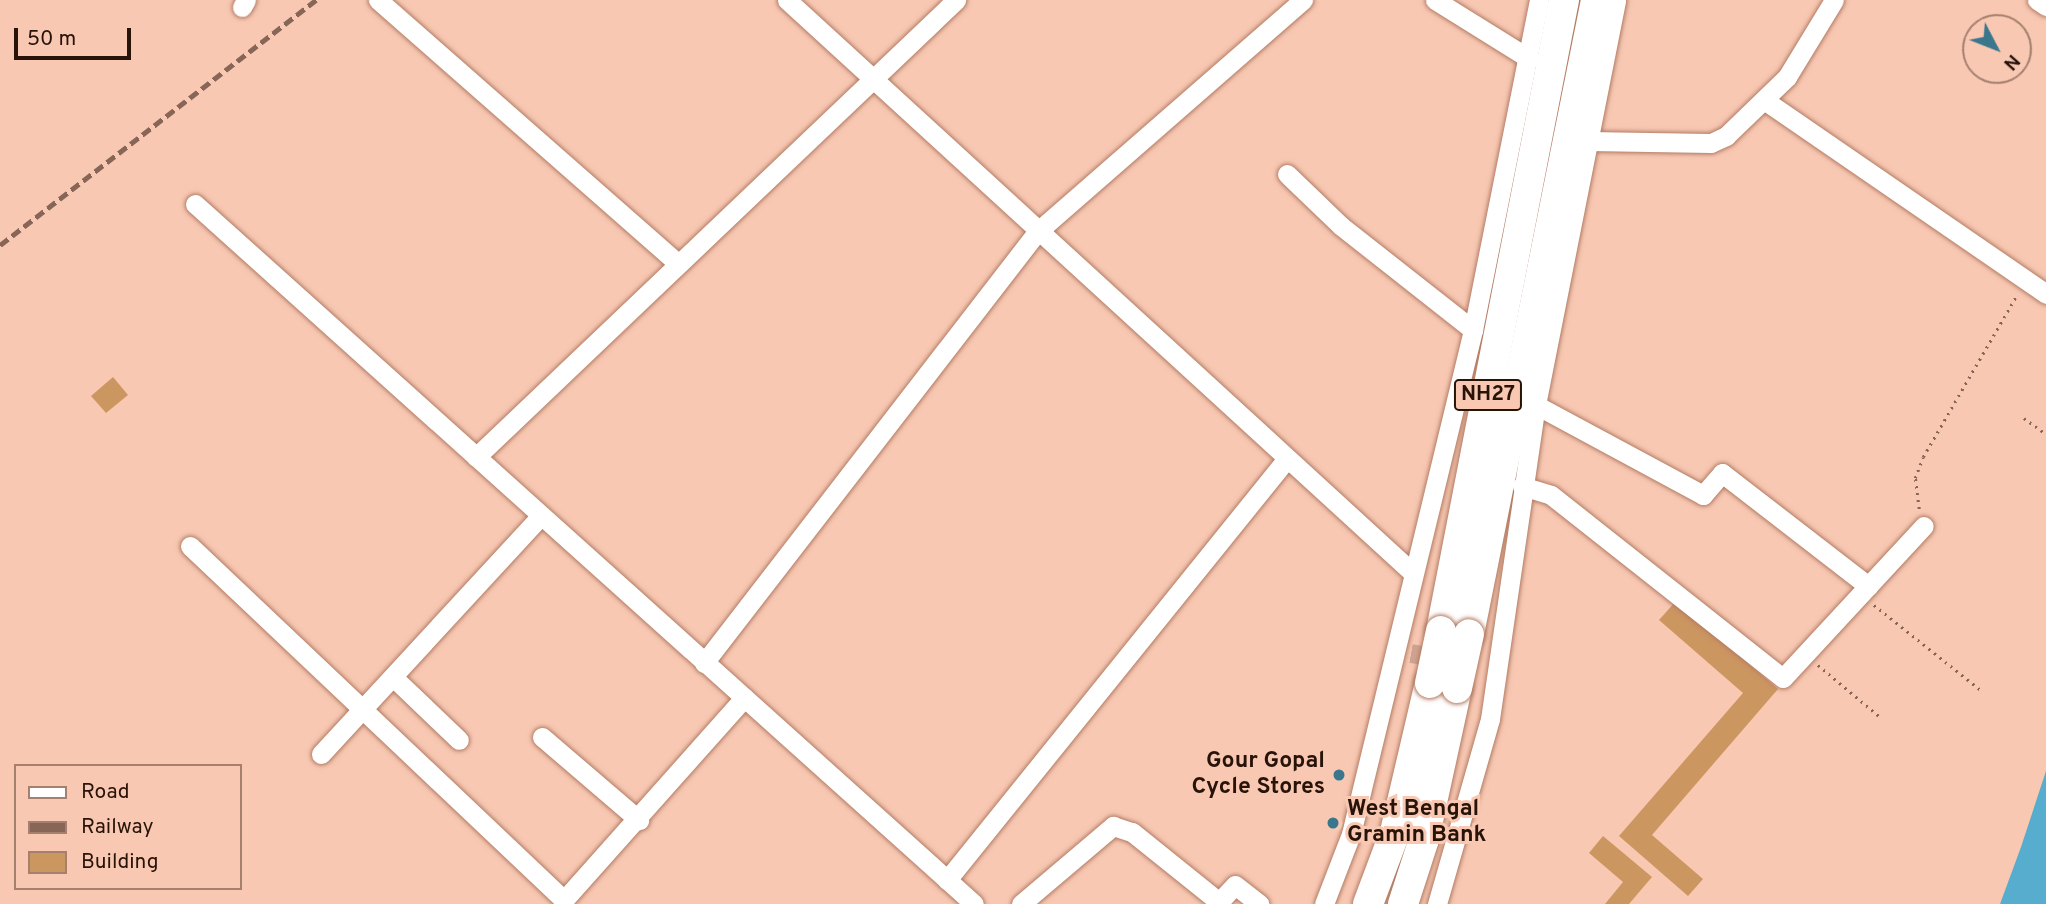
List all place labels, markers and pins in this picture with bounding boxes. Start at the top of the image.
place label: Gour Gopal Cycle Stores [1192,748,1325,802]
marker: Gour Gopal Cycle Stores [1331,767,1347,783]
place label: West Bengal Gramin Bank [1347,796,1486,850]
marker: West Bengal Gramin Bank [1325,815,1341,831]

